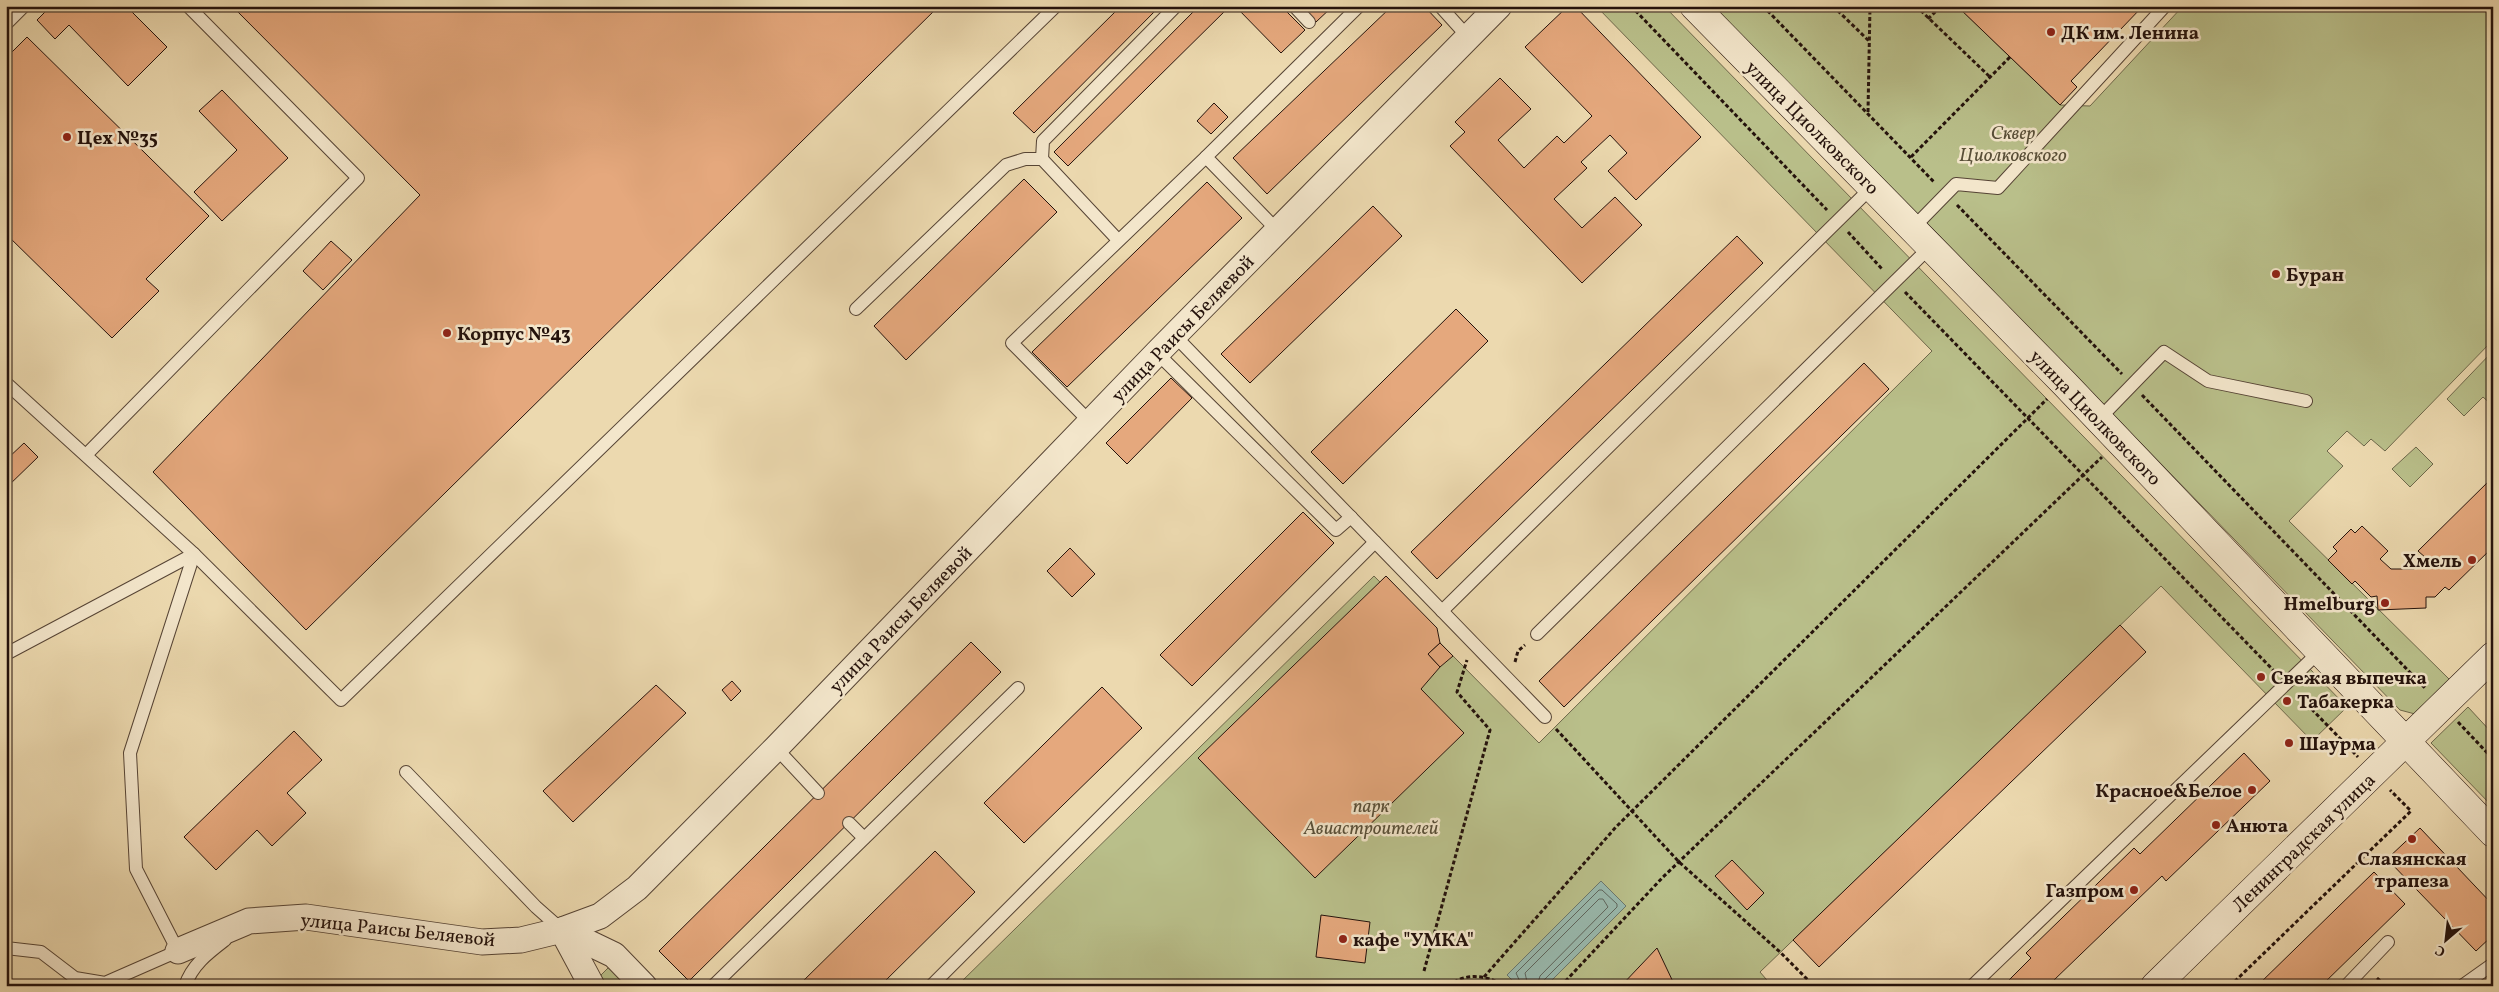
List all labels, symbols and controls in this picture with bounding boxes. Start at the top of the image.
place label: ДК им. Ленина [2061,21,2199,47]
marker: ДК им. Ленина [2045,26,2057,38]
street label: улица Циолковского [1739,56,1884,201]
park label: Сквер Циолковского [1959,121,2067,169]
place label: Цех №35 [77,126,158,152]
marker: Цех №35 [61,131,73,143]
street label: улица Раисы Беляевой [1106,250,1261,409]
place label: Буран [2286,263,2344,289]
marker: Буран [2270,268,2282,280]
place label: Корпус №43 [457,322,571,348]
marker: Корпус №43 [441,327,453,339]
street label: улица Циолковского [2023,345,2166,492]
street label: улица Раисы Беляевой [824,541,979,700]
place label: Хмель [2403,549,2462,575]
marker: Хмель [2466,554,2478,566]
place label: Hmelburg [2284,592,2375,618]
marker: Hmelburg [2379,597,2391,609]
place label: Свежая выпечка [2271,666,2427,692]
marker: Свежая выпечка [2255,671,2267,683]
place label: Табакерка [2297,690,2394,716]
marker: Табакерка [2281,695,2293,707]
place label: Шаурма [2299,732,2376,758]
marker: Шаурма [2283,737,2295,749]
street label: Ленинградская улица [2227,768,2382,919]
place label: Красное&Белое [2095,779,2242,805]
marker: Красное&Белое [2246,784,2258,796]
park label: парк Авиастроителей [1303,794,1439,842]
place label: Анюта [2226,814,2288,840]
marker: Анюта [2210,819,2222,831]
marker: Славянская трапеза [2406,833,2418,845]
place label: Славянская трапеза [2357,847,2467,895]
place label: Газпром [2046,879,2124,905]
marker: Газпром [2128,884,2140,896]
street label: улица Раисы Беляевой [299,908,497,954]
north arrow [2422,914,2472,964]
place label: кафе "УМКА" [1353,928,1474,954]
marker: кафе "УМКА" [1337,933,1349,945]
text: С [2432,940,2449,961]

